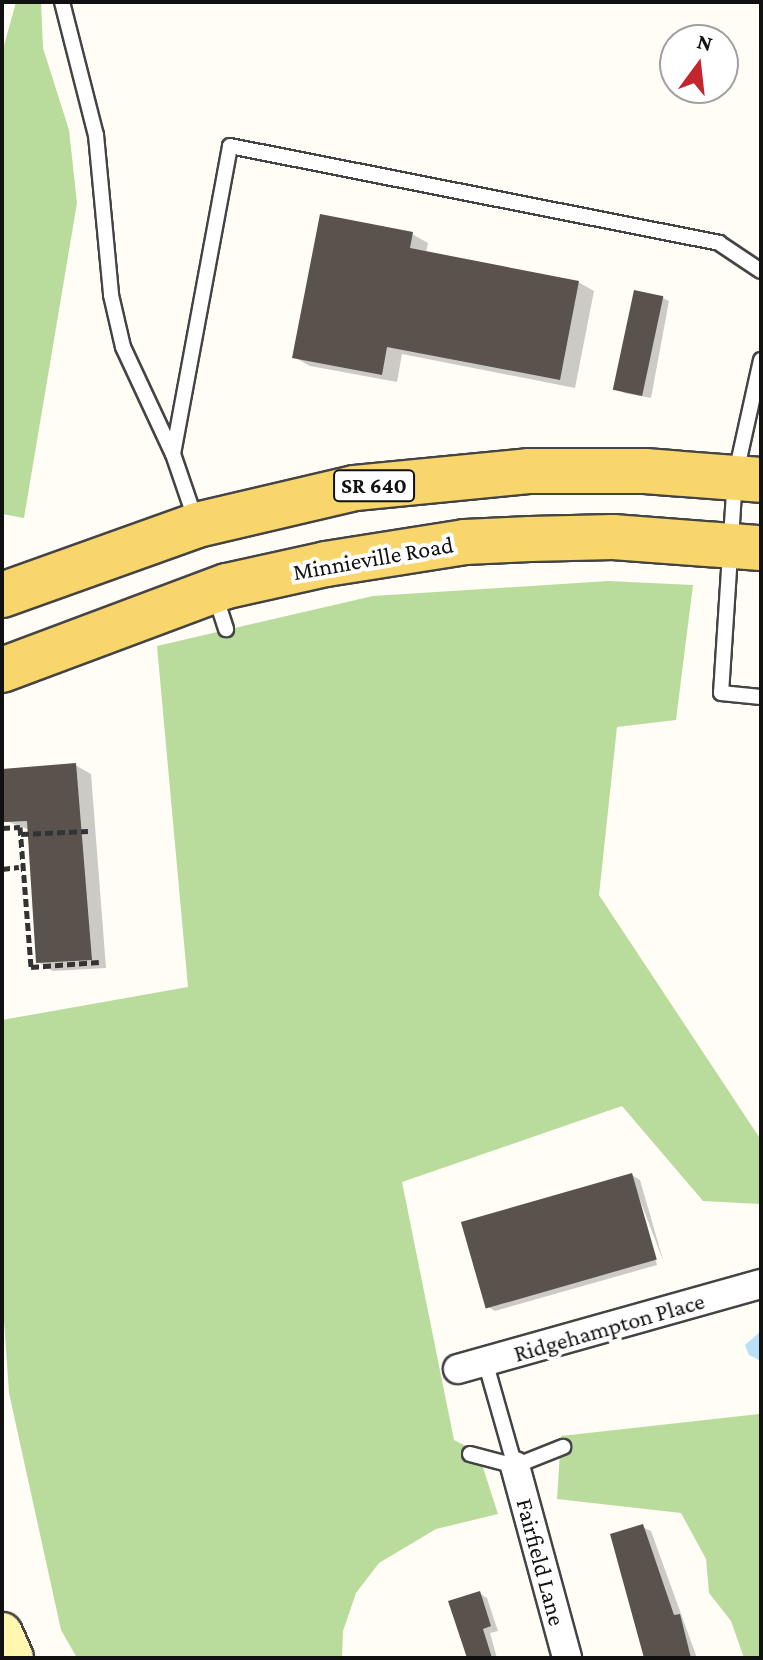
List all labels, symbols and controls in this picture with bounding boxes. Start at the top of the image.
north arrow [659,24,739,104]
text: N [694,28,715,56]
road number: SR 640 [332,468,416,504]
street label: Minnieville Road [290,530,456,586]
street label: Ridgehampton Place [510,1286,708,1368]
street label: Fairfield Lane [510,1495,572,1629]

